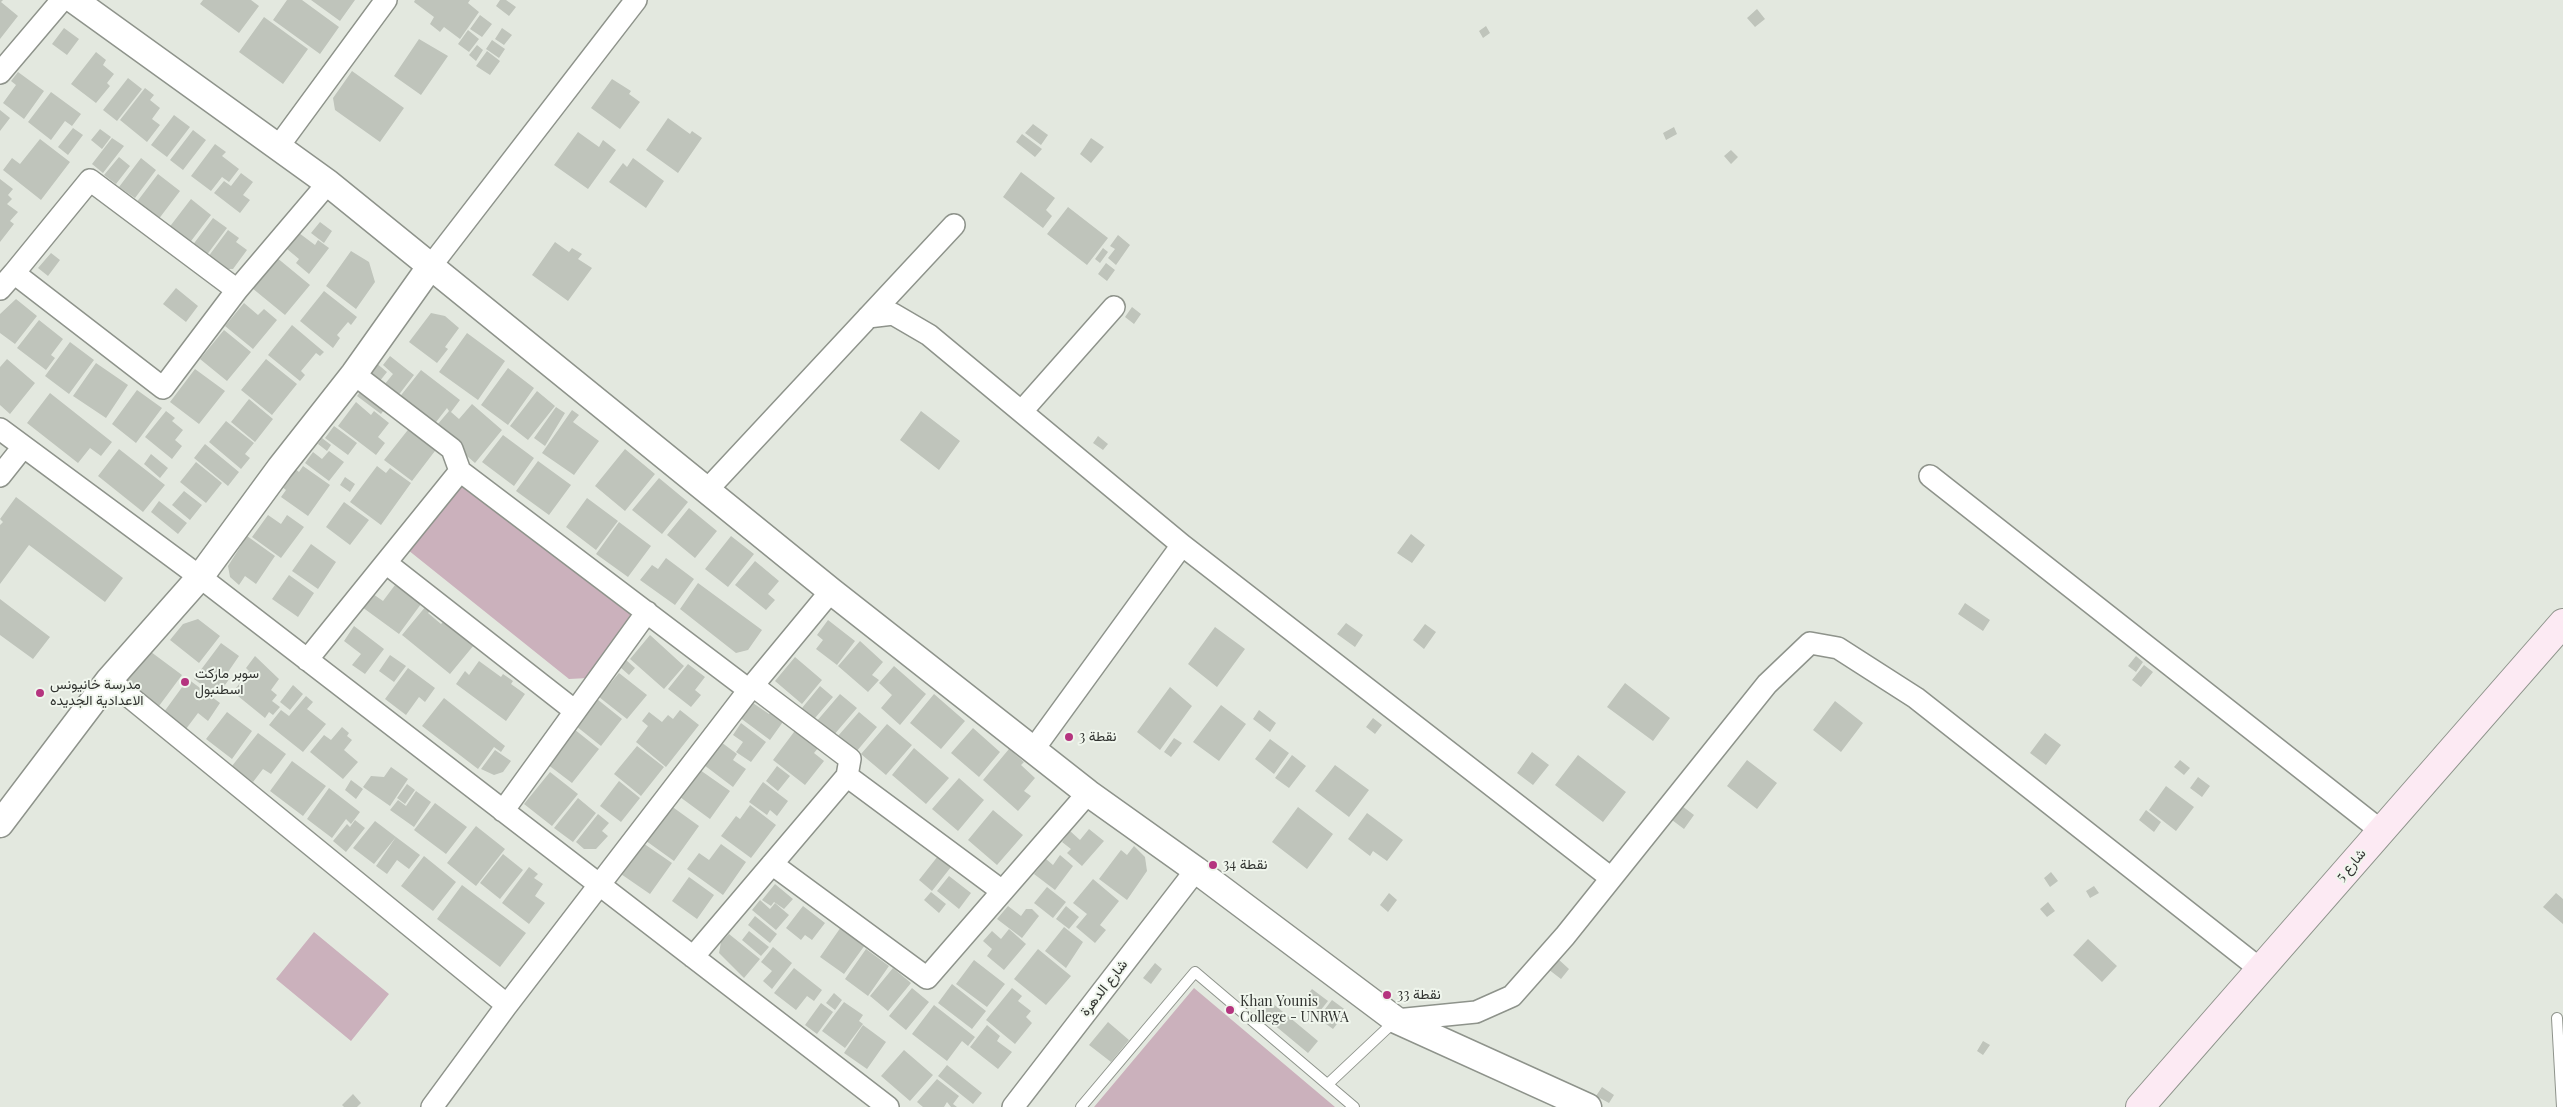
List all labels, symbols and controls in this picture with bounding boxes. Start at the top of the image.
place label: سوبر ماركت اسطنبول [195,666,259,699]
marker: سوبر ماركت اسطنبول [179,676,191,688]
place label: مدرسة خانيونس الاعدادية الجديده [50,677,144,710]
marker: مدرسة خانيونس الاعدادية الجديده [34,687,46,699]
place label: نقطة 3 [1079,729,1116,745]
marker: نقطة 3 [1063,731,1075,743]
street label: شارع 5 [2332,845,2370,885]
place label: نقطة 34 [1223,857,1267,873]
marker: نقطة 34 [1207,859,1219,871]
street label: شارع الدهرة [1077,956,1131,1020]
place label: نقطة 33 [1397,987,1441,1003]
marker: نقطة 33 [1381,989,1393,1001]
place label: Khan Younis College - UNRWA [1240,994,1349,1026]
marker: Khan Younis College - UNRWA [1224,1004,1236,1016]

